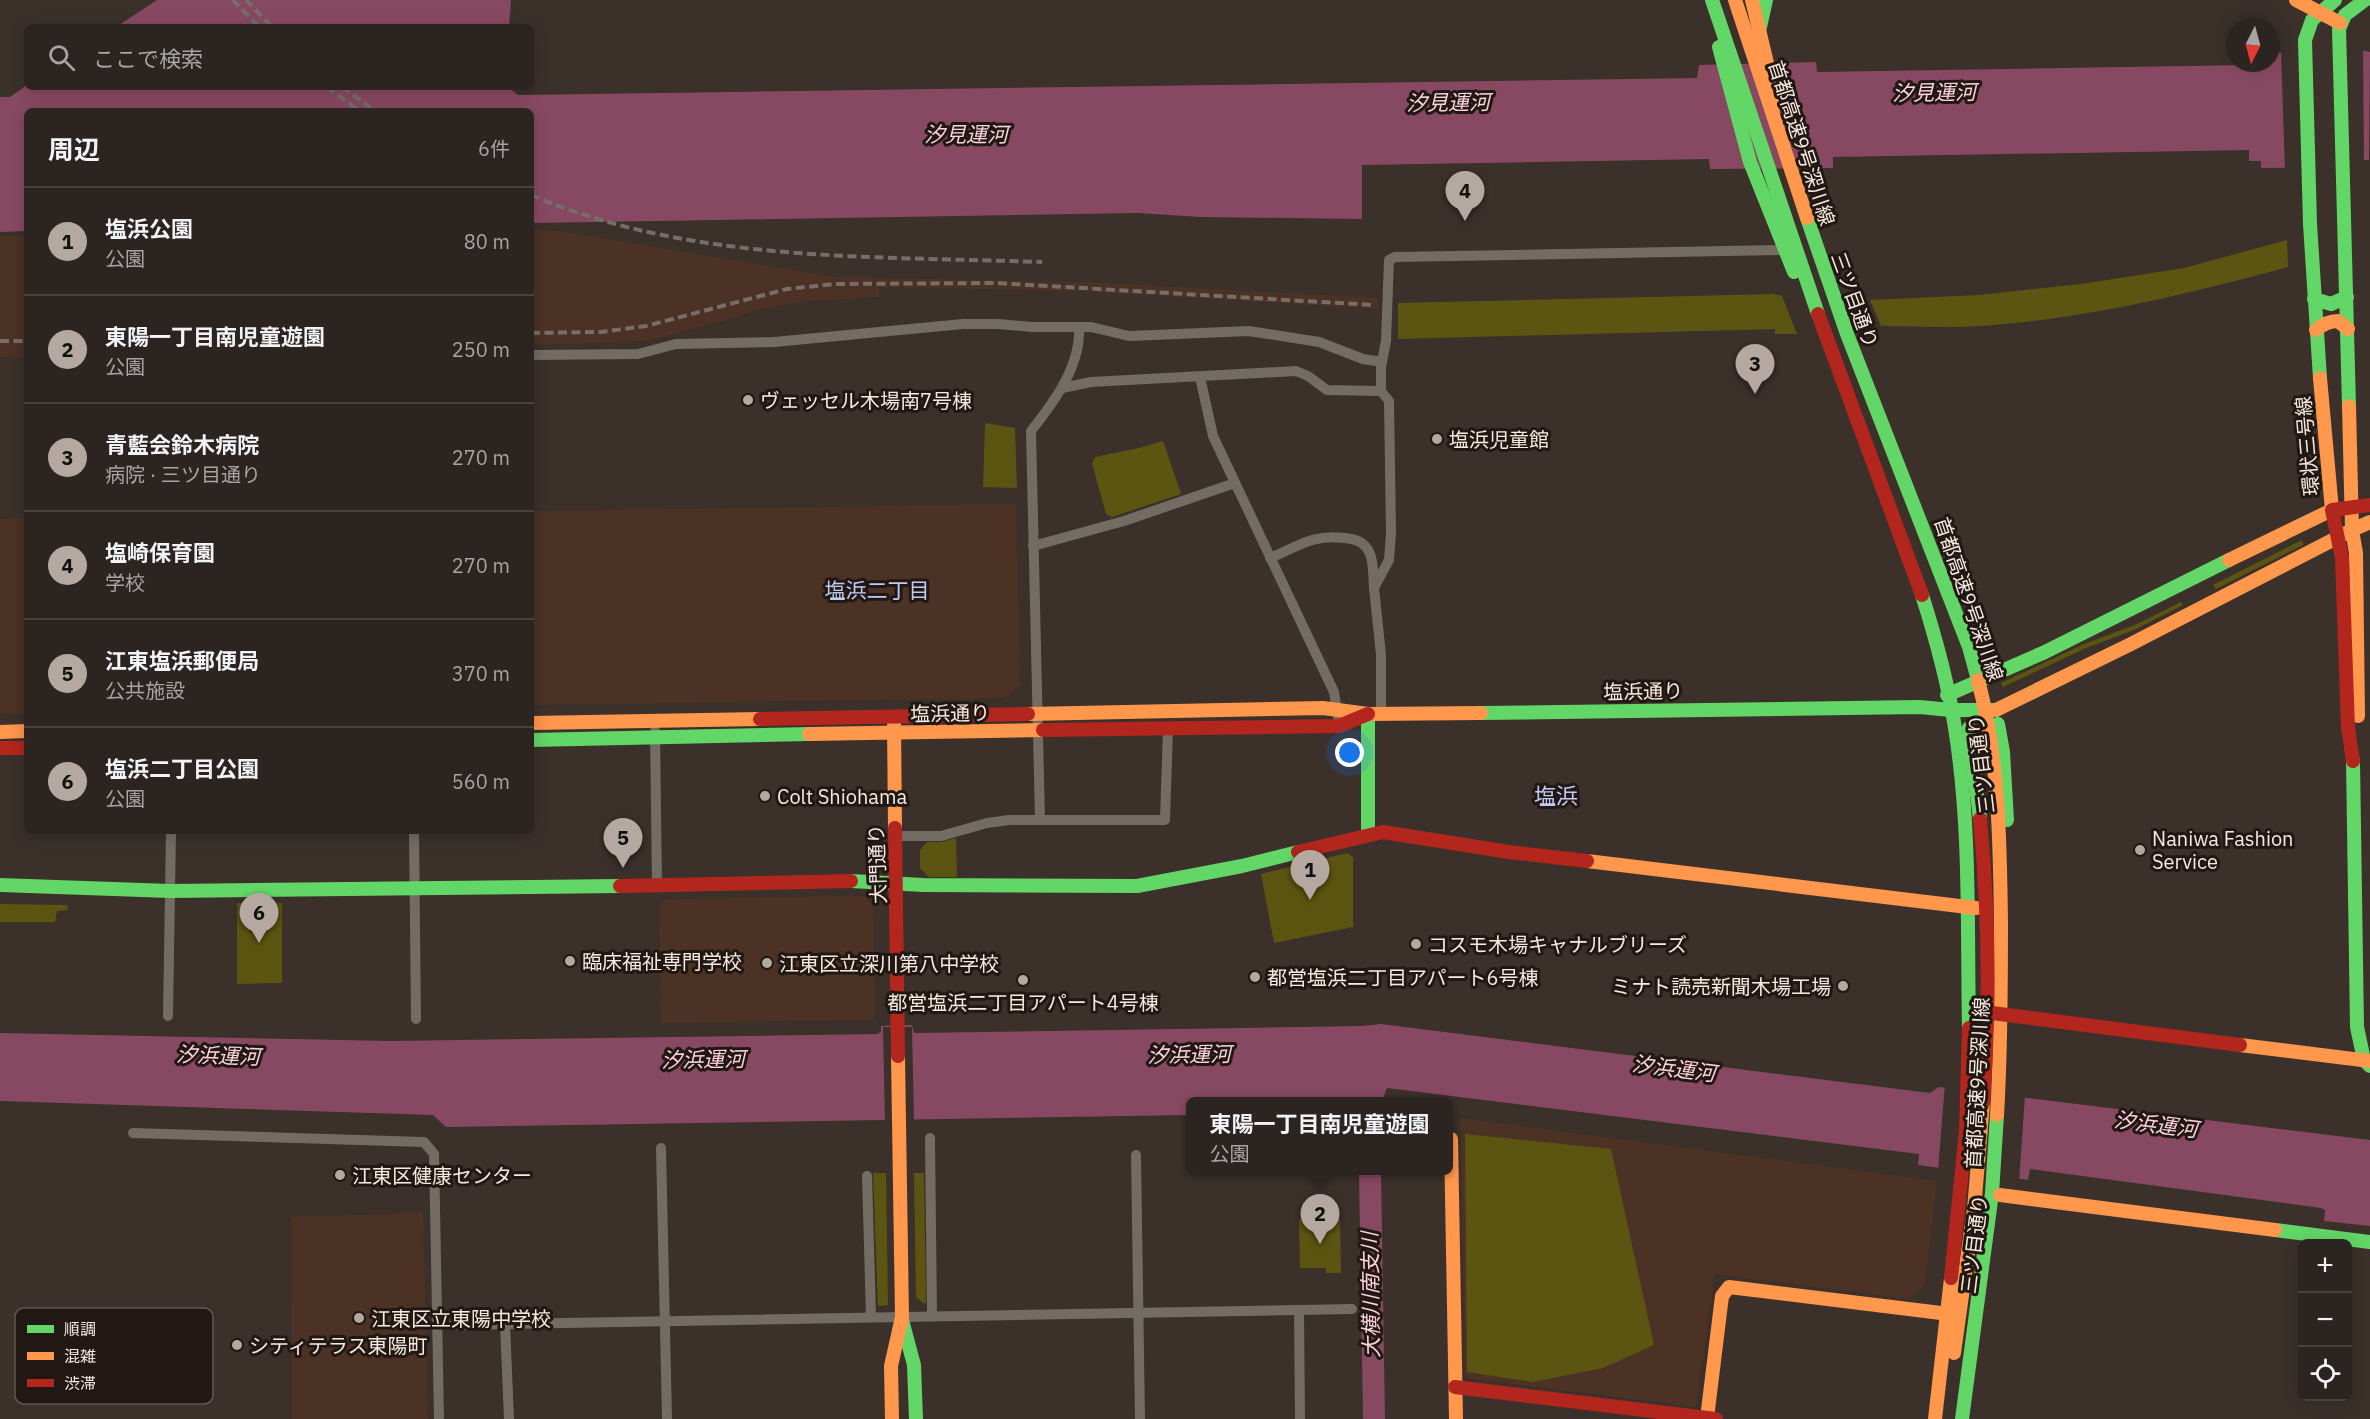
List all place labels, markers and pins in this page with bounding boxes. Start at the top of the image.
pin: 4 [1446,172,1484,221]
pin: 3 [1736,344,1774,394]
place label: ヴェッセル木場南7号棟 [760,387,972,414]
marker: ヴェッセル木場南7号棟 [741,393,755,407]
place label: 塩浜児童館 [1449,426,1549,453]
marker: 塩浜児童館 [1430,432,1444,446]
place label: Colt Shiohama [777,783,907,810]
marker: Colt Shiohama [758,789,772,803]
pin: 5 [604,818,642,868]
place label: Naniwa Fashion Service [2152,825,2293,875]
marker: Naniwa Fashion Service [2133,843,2147,857]
pin: 1 [1290,850,1330,900]
pin: 6 [240,894,278,943]
place label: コスモ木場キャナルブリーズ [1428,931,1687,958]
marker: コスモ木場キャナルブリーズ [1409,937,1423,951]
place label: 臨床福祉専門学校 [582,948,742,975]
place label: 江東区立深川第八中学校 [779,950,999,977]
marker: 臨床福祉専門学校 [563,954,577,968]
marker: 江東区立深川第八中学校 [760,956,774,970]
place label: 都営塩浜二丁目アパート6号棟 [1267,964,1539,991]
marker: 都営塩浜二丁目アパート6号棟 [1248,970,1262,984]
marker: 都営塩浜二丁目アパート4号棟 [1016,973,1030,987]
place label: ミナト読売新聞木場工場 [1611,973,1831,1000]
marker: ミナト読売新聞木場工場 [1836,979,1850,993]
place label: 都営塩浜二丁目アパート4号棟 [887,989,1159,1016]
place label: 江東区健康センター [352,1162,532,1189]
marker: 江東区健康センター [333,1168,347,1182]
pin: 2 [1300,1194,1340,1244]
place label: 江東区立東陽中学校 [371,1305,551,1332]
marker: 江東区立東陽中学校 [352,1311,366,1325]
place label: シティテラス東陽町 [249,1332,427,1359]
marker: シティテラス東陽町 [230,1338,244,1352]

